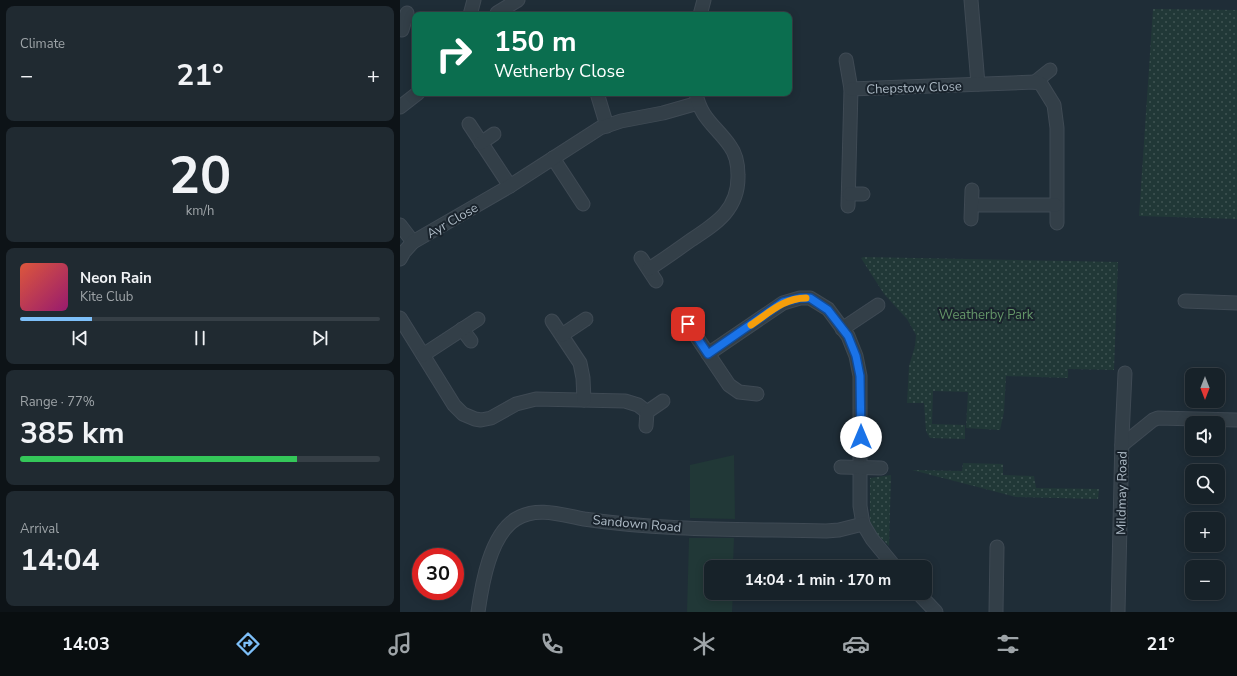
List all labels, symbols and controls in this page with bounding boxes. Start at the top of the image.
text: 150 m [494,23,577,61]
icon: right [428,28,480,80]
text: Climate [20,35,65,53]
text: 21° [176,55,224,96]
text: Wetherby Close [494,59,625,83]
text: − [20,61,33,91]
text: + [367,61,380,91]
street label: Chepstow Close [866,77,962,99]
text: 20 [169,140,231,211]
street label: Ayr Close [423,199,482,243]
text: km/h [186,202,214,220]
text: Neon Rain [80,268,152,288]
text: Kite Club [80,288,133,306]
park label: Weatherby Park [939,306,1034,324]
pin [671,307,705,341]
icon: arrive [677,313,699,335]
icon: previous [69,327,91,349]
icon: pause [189,327,211,349]
icon: next [309,327,331,349]
north arrow [1185,368,1225,408]
map controls [1185,368,1225,600]
text: Range · 77% [20,393,95,411]
text: 385 km [20,413,125,454]
position arrow [840,416,882,458]
button: sound [1185,416,1225,456]
street label: Mildmay Road [1112,451,1132,535]
button: search [1185,464,1225,504]
street label: Sandown Road [592,511,682,537]
button: + [1185,512,1225,552]
text: Arrival [20,520,59,538]
text: 14:04 [20,540,99,581]
speed limit sign: 30 [412,548,464,600]
button: − [1185,560,1225,600]
text: 14:04 · 1 min · 170 m [745,570,891,590]
icon: directions [234,630,262,658]
icon: music [386,630,414,658]
icon: phone [538,630,566,658]
icon: climate [690,630,718,658]
icon: car [842,630,870,658]
icon: filters [994,630,1022,658]
text: 14:03 [62,632,110,656]
text: 21° [1146,632,1175,656]

